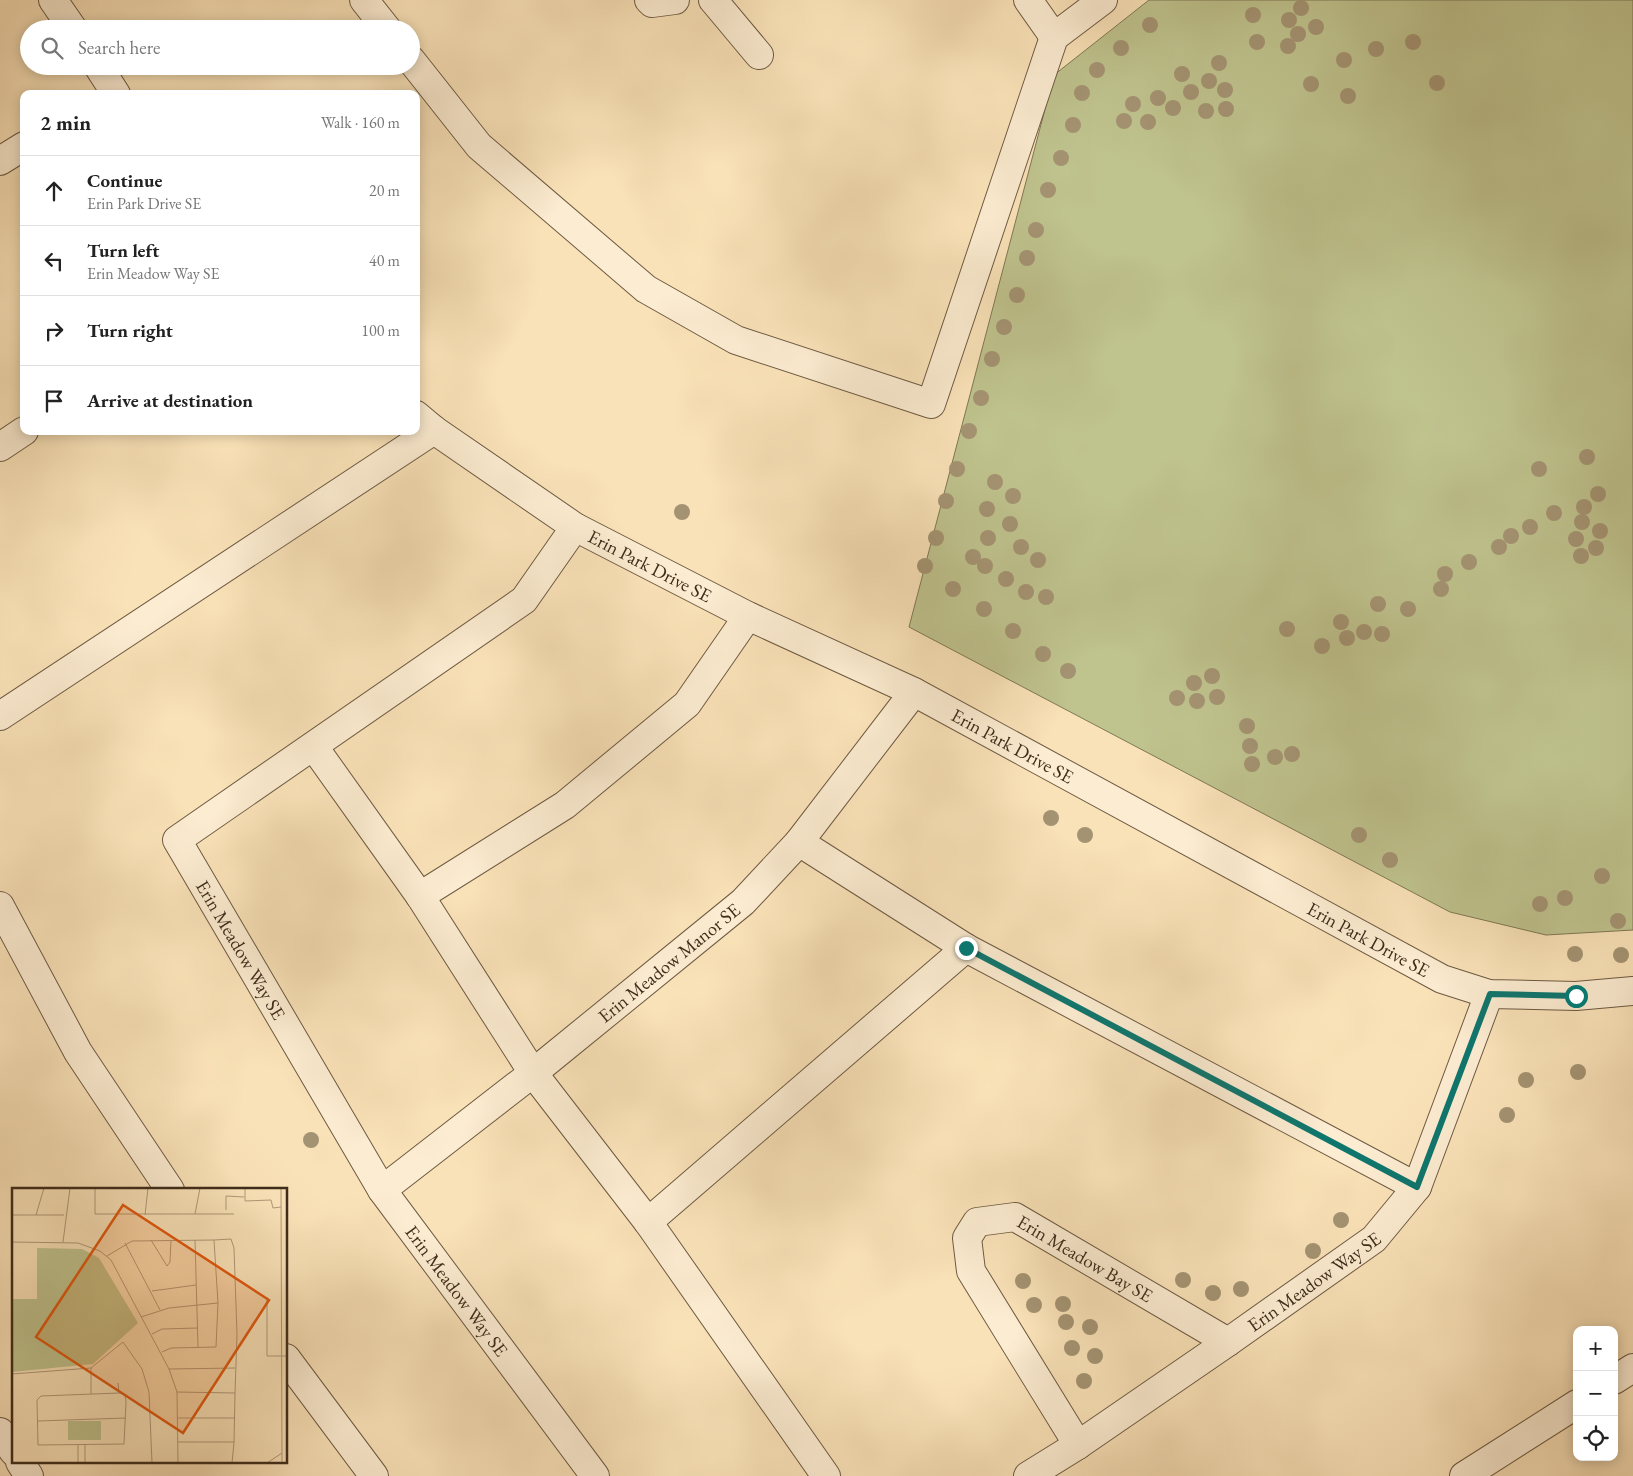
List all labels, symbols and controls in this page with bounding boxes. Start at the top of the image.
search box [20,20,420,75]
icon: search [38,34,66,62]
text: Search here [78,35,160,60]
text: 2 min [40,109,91,136]
text: Walk · 160 m [321,112,400,133]
text: Continue [87,168,162,193]
icon: ahead [40,177,68,205]
text: 20 m [369,180,400,201]
text: Erin Park Drive SE [87,193,201,214]
text: Turn left [87,238,159,263]
icon: left [40,247,68,275]
text: 40 m [369,250,400,271]
text: Erin Meadow Way SE [87,263,220,284]
icon: right [40,317,68,345]
text: Turn right [87,318,173,343]
text: 100 m [361,320,400,341]
icon: arrive [40,387,68,415]
text: Arrive at destination [87,388,253,413]
street label: Erin Park Drive SE [584,523,716,608]
street label: Erin Park Drive SE [947,702,1079,789]
street label: Erin Meadow Way SE [191,875,292,1024]
street label: Erin Park Drive SE [1303,896,1434,983]
street label: Erin Meadow Manor SE [592,897,745,1028]
route end [955,937,978,960]
route start [1565,985,1588,1008]
inset map [12,1188,288,1464]
street label: Erin Meadow Bay SE [1013,1209,1158,1308]
street label: Erin Meadow Way SE [400,1220,514,1361]
street label: Erin Meadow Way SE [1242,1226,1386,1337]
map controls [1573,1326,1618,1461]
button: + [1573,1326,1618,1371]
button: − [1573,1371,1618,1416]
button: locate [1573,1416,1618,1461]

